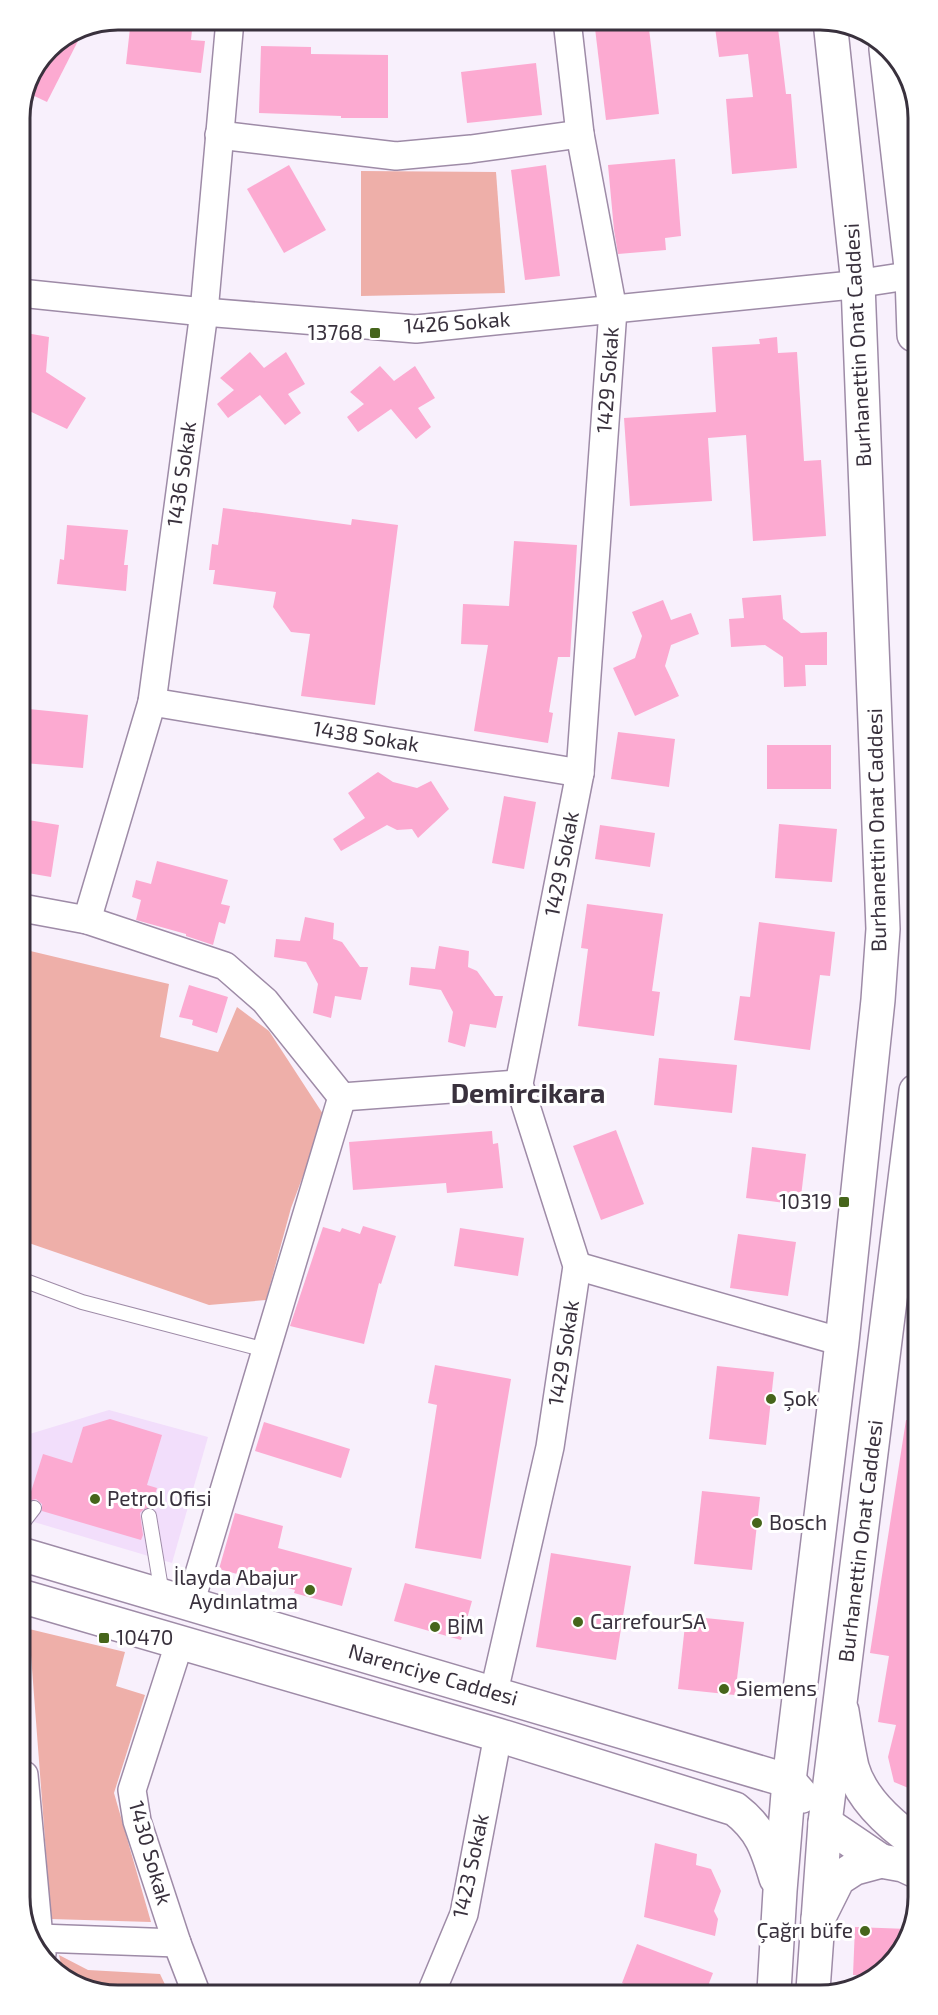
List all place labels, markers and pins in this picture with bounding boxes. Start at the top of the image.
place label: 13768 [307,319,363,344]
marker: 13768 [368,326,382,340]
place label: 10319 [779,1188,832,1213]
marker: 10319 [837,1195,851,1209]
place label: Şok [783,1385,818,1412]
marker: Şok [764,1392,778,1406]
place label: Petrol Ofisi [107,1485,212,1510]
marker: Petrol Ofisi [88,1492,102,1506]
place label: Bosch [769,1509,827,1534]
marker: Bosch [750,1516,764,1530]
place label: İlayda Abajur Aydınlatma [174,1564,299,1613]
marker: İlayda Abajur Aydınlatma [303,1583,317,1597]
place label: CarrefourSA [590,1608,706,1633]
place label: BİM [447,1613,484,1638]
marker: CarrefourSA [571,1615,585,1629]
marker: BİM [428,1620,442,1634]
place label: 10470 [116,1624,173,1649]
marker: 10470 [97,1631,111,1645]
place label: Siemens [736,1675,817,1700]
marker: Siemens [717,1682,731,1696]
place label: Çağrı büfe [756,1917,853,1944]
marker: Çağrı büfe [858,1924,872,1938]

